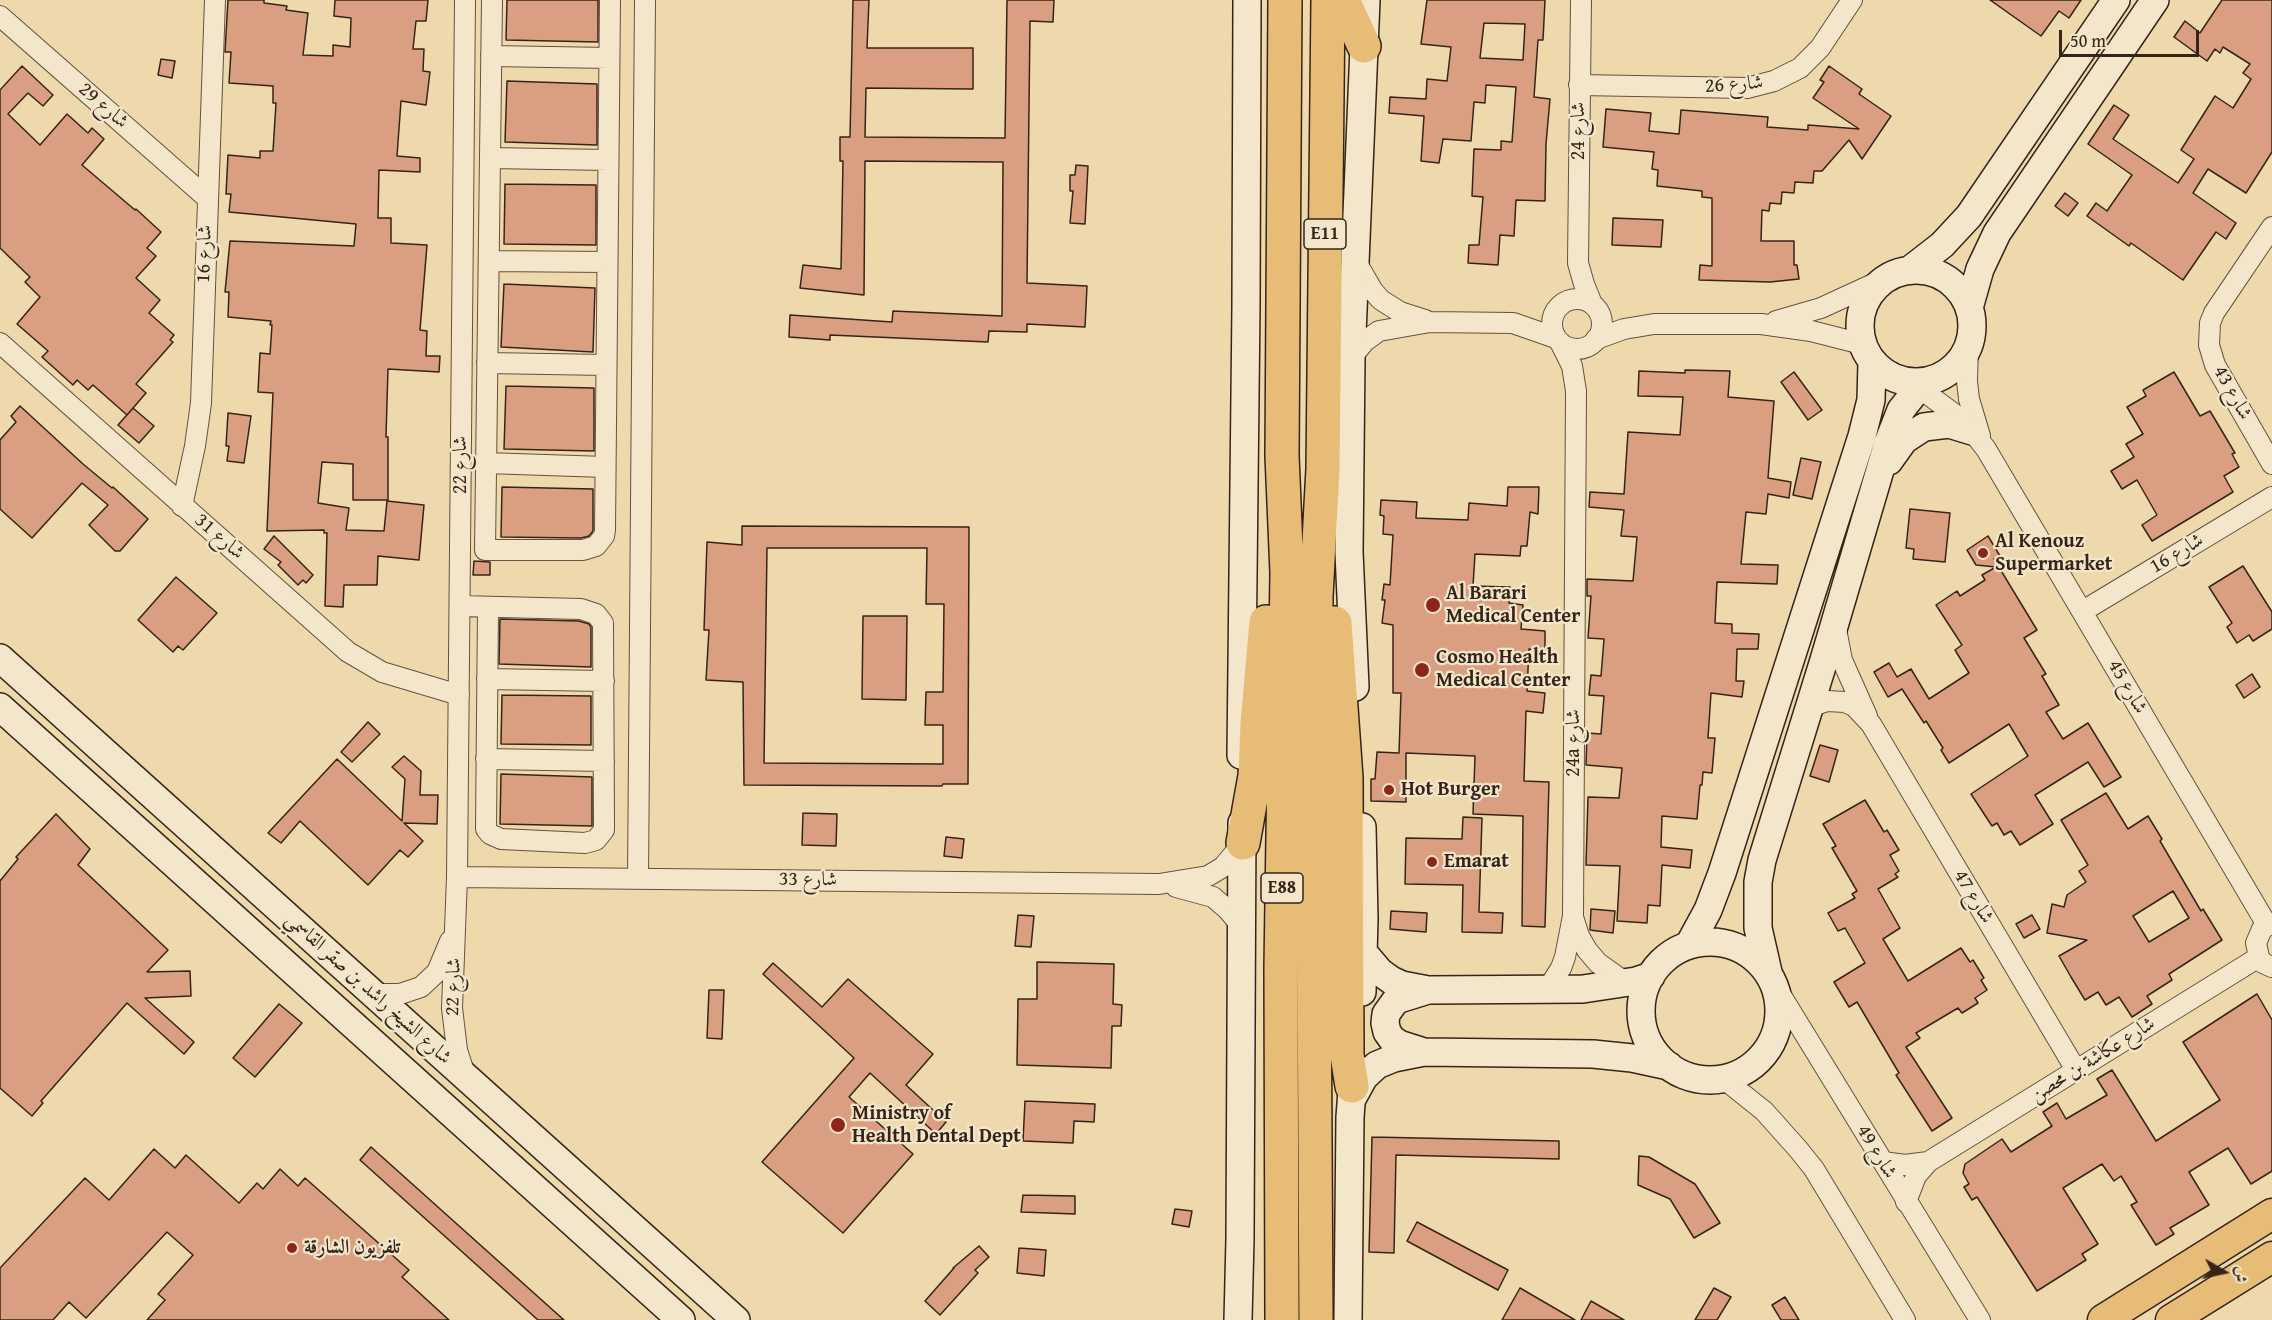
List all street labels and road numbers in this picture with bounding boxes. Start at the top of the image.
street label: شارع 26 [1704,71,1764,99]
street label: شارع 29 [73,78,133,134]
street label: شارع 24 [1567,102,1591,160]
road number: E11 [1304,219,1346,249]
street label: شارع 16 [192,224,218,284]
street label: شارع 43 [2207,362,2257,424]
street label: شارع 22 [449,436,473,494]
street label: شارع 31 [189,509,249,565]
street label: شارع 16 [2146,529,2208,579]
street label: شارع 45 [2102,656,2152,718]
street label: 24a شارع [1562,709,1586,777]
street label: شارع 47 [1948,866,1998,928]
street label: شارع 33 [779,867,837,893]
road number: E88 [1261,873,1303,903]
street label: شارع الشيخ راشد بن صقر القاسمي [280,908,456,1070]
street label: شارع 22 [441,957,467,1017]
street label: شارع عكاشة بن محصن [2026,1012,2160,1108]
street label: شارع 49 [1851,1121,1901,1183]

